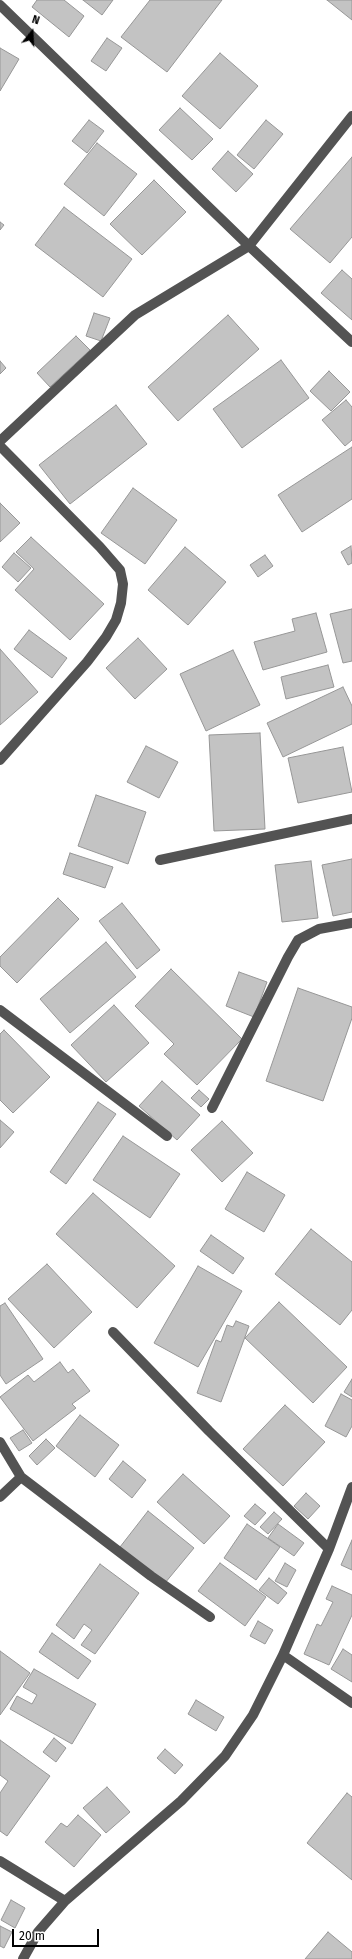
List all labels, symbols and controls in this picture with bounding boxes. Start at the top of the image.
north arrow [12,12,52,52]
text: N [30,13,41,27]
scale bar [14,1921,101,1947]
text: 20 m [19,1929,45,1943]

